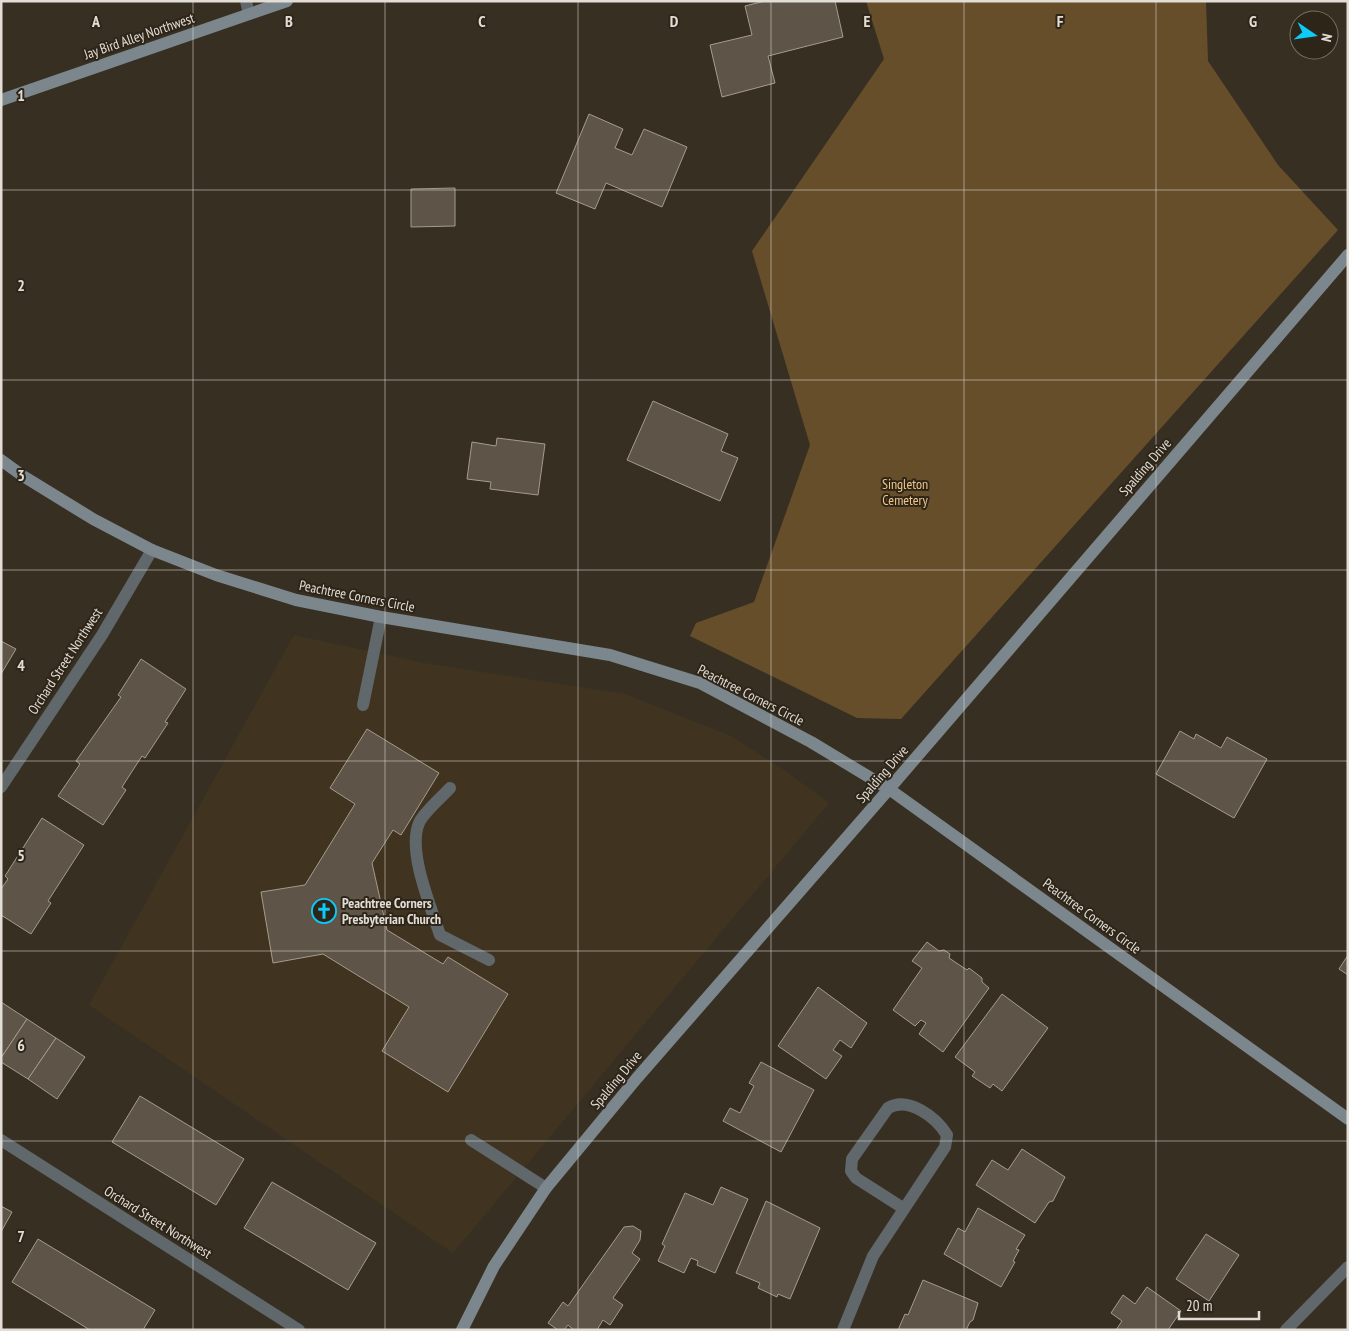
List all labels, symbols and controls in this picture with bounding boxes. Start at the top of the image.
street label: Jay Bird Alley Northwest [81,9,197,63]
north arrow [1289,10,1339,60]
text: B [285,11,293,31]
text: C [478,11,486,31]
text: D [670,11,679,31]
text: E [864,11,871,31]
text: F [1057,11,1064,31]
text: G [1249,11,1257,31]
text: N [1317,32,1336,44]
text: 1 [17,85,25,105]
text: 2 [17,275,25,295]
street label: Spalding Drive [1115,434,1175,500]
text: 3 [17,465,25,485]
park label: Singleton Cemetery [882,475,928,509]
street label: Peachtree Corners Circle [298,576,416,616]
street label: Orchard Street Northwest [24,604,106,718]
text: 4 [17,655,25,675]
street label: Peachtree Corners Circle [695,660,807,730]
street label: Spalding Drive [852,741,912,807]
text: 5 [17,845,25,865]
street label: Peachtree Corners Circle [1039,874,1145,958]
place label: Peachtree Corners Presbyterian Church [342,894,441,928]
church icon: Peachtree Corners Presbyterian Church [311,898,337,924]
text: 6 [17,1035,25,1055]
street label: Spalding Drive [586,1047,646,1113]
street label: Orchard Street Northwest [101,1182,215,1262]
text: 7 [17,1226,25,1246]
scale bar [1179,1288,1259,1320]
text: 20 m [1186,1296,1212,1315]

